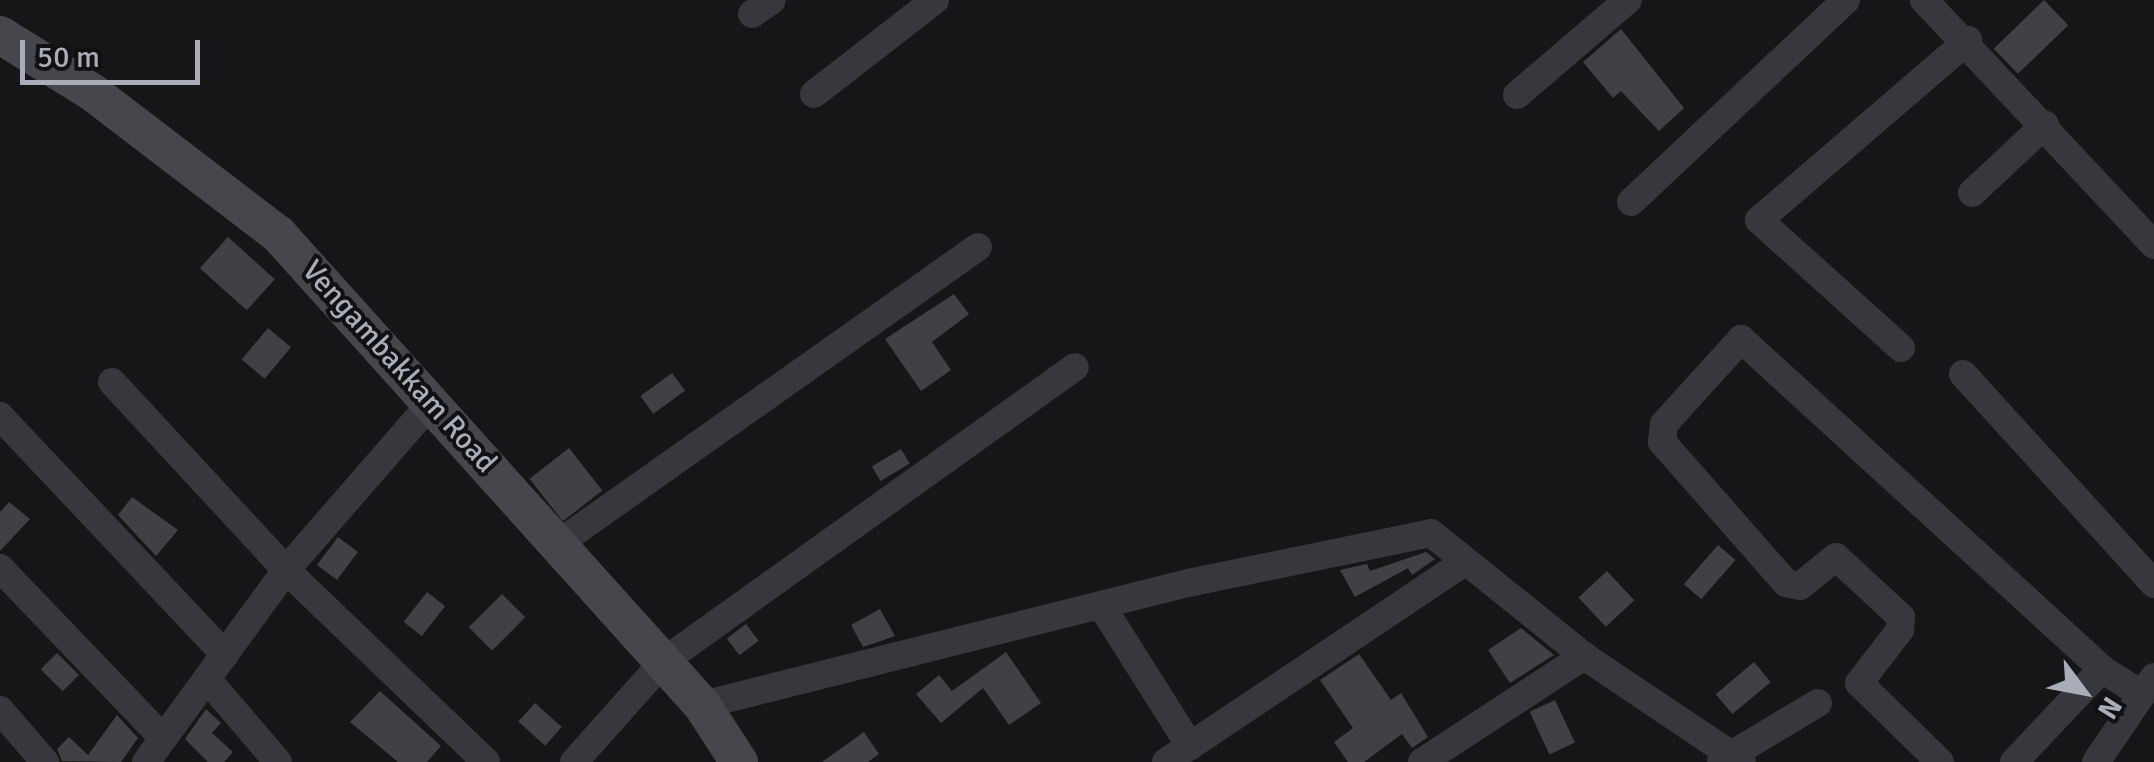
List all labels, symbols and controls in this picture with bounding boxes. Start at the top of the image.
scale bar [25,20,205,82]
text: 50 m [37,39,100,76]
street label: Vengambakkam Road [294,253,504,481]
north arrow [2034,642,2134,742]
text: N [2090,691,2129,725]

